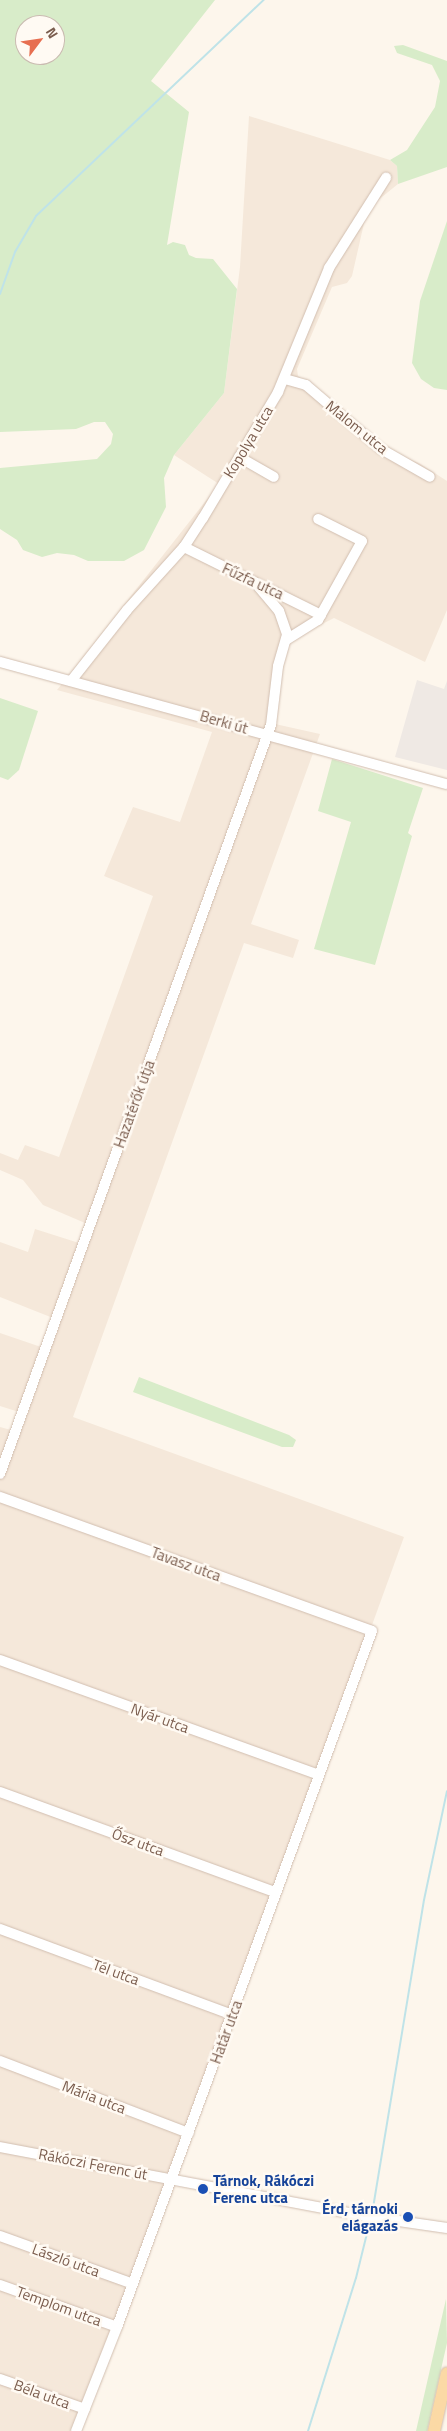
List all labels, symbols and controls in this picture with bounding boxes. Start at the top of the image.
north arrow [15,15,65,65]
text: N [41,23,64,42]
street label: Malom utca [322,397,392,457]
street label: Kopolya utca [219,403,277,481]
street label: Fűzfa utca [220,559,286,603]
street label: Berki út [198,707,250,737]
street label: Hazatérők útja [110,1058,158,1150]
street label: Tavasz utca [149,1543,223,1585]
street label: Nyár utca [128,1699,192,1737]
street label: Ősz utca [109,1824,167,1860]
street label: Tél utca [90,1955,142,1989]
street label: Határ utca [206,1998,246,2066]
street label: Mária utca [60,2077,128,2117]
street label: Rákóczi Ferenc út [37,2145,149,2183]
place label: Tárnok, Rákóczi Ferenc utca [213,2171,314,2206]
marker: Tárnok, Rákóczi Ferenc utca [197,2183,209,2195]
place label: Érd, tárnoki elágazás [322,2199,398,2234]
marker: Érd, tárnoki elágazás [402,2211,414,2223]
street label: László utca [30,2239,102,2281]
street label: Templom utca [14,2282,104,2330]
street label: Béla utca [11,2376,73,2412]

